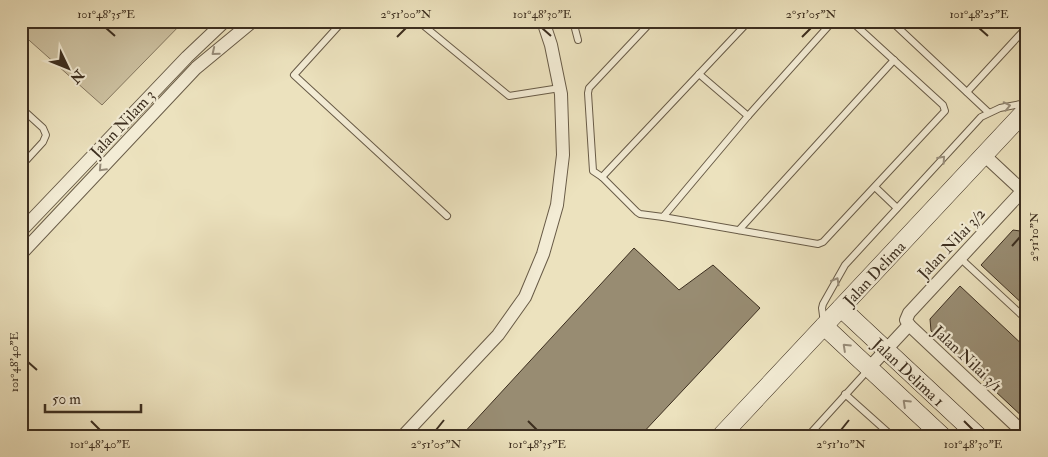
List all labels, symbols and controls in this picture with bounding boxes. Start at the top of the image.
text: 101°48'35"E [77,7,135,22]
text: 2°51'00"N [380,7,432,22]
text: 101°48'30"E [513,7,572,22]
text: 2°51'05"N [786,7,836,22]
text: 101°48'25"E [949,7,1009,22]
north arrow [42,42,92,92]
one-way arrow [212,47,221,55]
text: N [66,65,88,87]
street label: Jalan Nilam 3 [85,85,160,163]
one-way arrow [1003,102,1012,112]
one-way arrow [936,155,945,164]
one-way arrow [99,163,108,172]
street label: Jalan Nilai 3/2 [913,204,991,285]
text: 2°51'10"N [1027,212,1042,262]
street label: Jalan Delima [839,237,911,312]
one-way arrow [830,277,840,286]
street label: Jalan Nilai 3/1 [927,321,1006,397]
text: 101°48'40"E [7,331,22,392]
street label: Jalan Delima 1 [867,334,948,412]
one-way arrow [843,344,852,353]
scale bar [45,382,141,414]
text: 50 m [52,390,81,409]
one-way arrow [903,400,912,409]
text: 101°48'40"E [70,437,131,452]
text: 2°51'05"N [411,437,461,452]
text: 101°48'35"E [508,437,566,452]
text: 2°51'10"N [816,437,866,452]
text: 101°48'30"E [944,437,1003,452]

